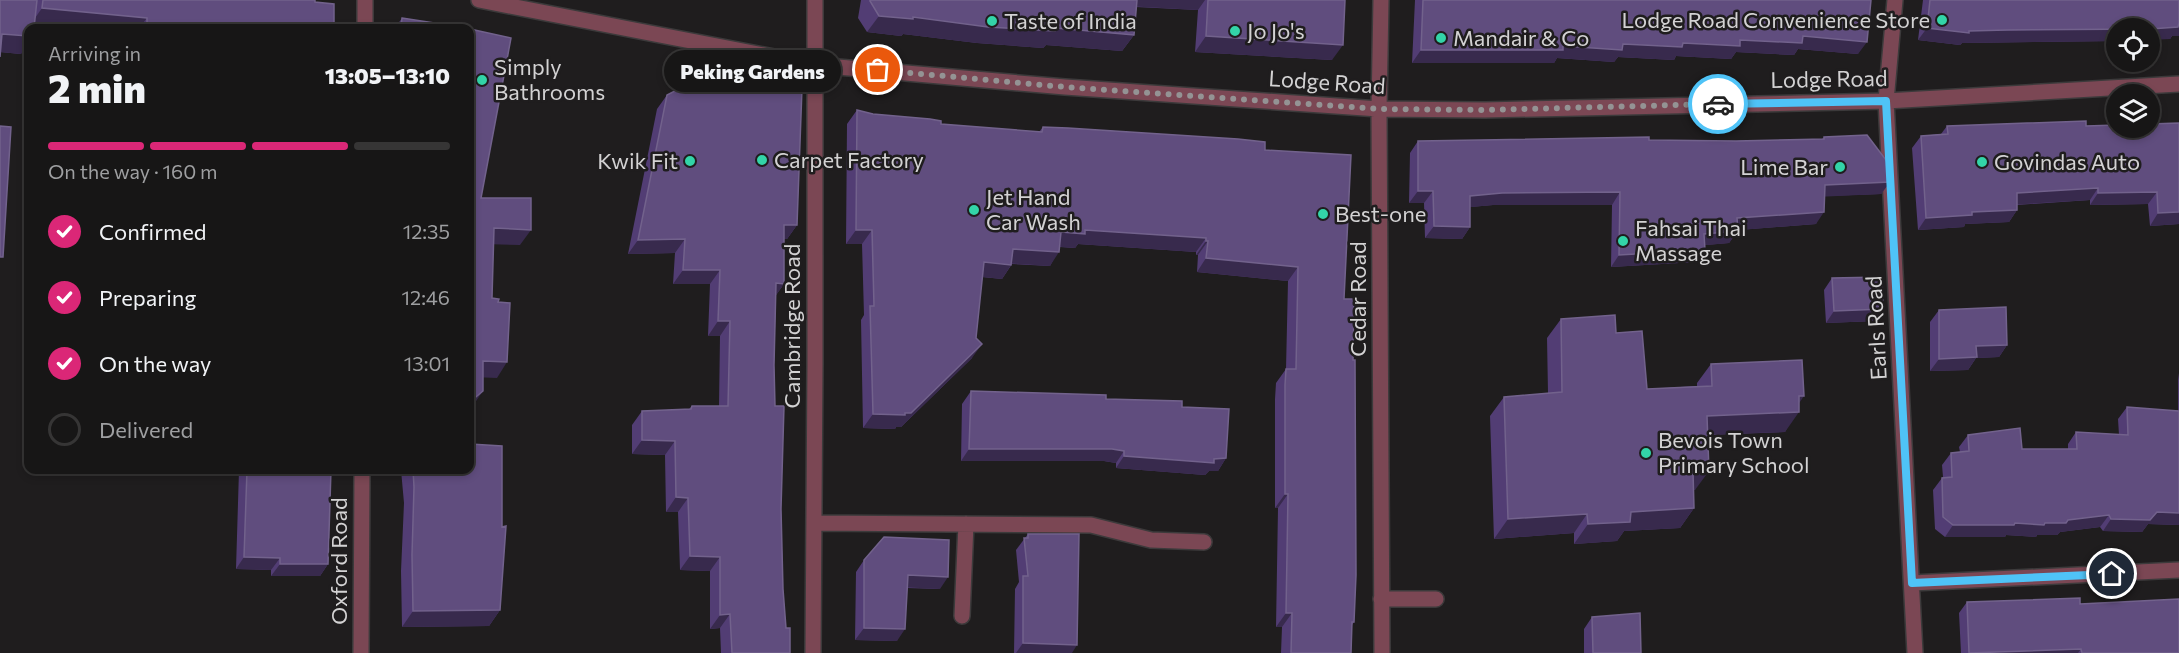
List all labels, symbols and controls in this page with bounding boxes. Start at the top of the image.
place label: Lodge Road Convenience Store [1622,6,1930,33]
place label: Taste of India [1004,7,1137,34]
marker: Lodge Road Convenience Store [1935,13,1949,27]
marker: Taste of India [985,14,999,28]
place label: Jo Jo's [1247,17,1305,44]
map controls [2106,18,2160,138]
button: locate [2106,18,2160,72]
marker: Jo Jo's [1228,24,1242,38]
place label: Mandair & Co [1453,24,1589,51]
marker: Mandair & Co [1434,31,1448,45]
text: Arriving in [48,41,141,65]
pin [852,44,903,95]
callout: Peking Gardens [665,49,842,91]
place label: Simply Bathrooms [494,53,605,105]
icon: bag [861,53,894,86]
text: Peking Gardens [680,59,825,83]
text: 13:05–13:10 [325,62,450,89]
text: 2 min [48,63,146,111]
street label: Lodge Road [1268,64,1387,99]
street label: Lodge Road [1770,64,1888,93]
marker: Simply Bathrooms [475,73,489,87]
courier [1688,74,1748,134]
button: layers [2106,84,2160,138]
icon: car [1702,88,1735,121]
place label: Carpet Factory [774,146,924,173]
place label: Kwik Fit [597,147,678,174]
place label: Govindas Auto [1994,148,2140,175]
marker: Carpet Factory [755,153,769,167]
place label: Lime Bar [1740,153,1828,180]
marker: Kwik Fit [683,154,697,168]
marker: Govindas Auto [1975,155,1989,169]
text: On the way · 160 m [48,159,217,183]
marker: Lime Bar [1833,160,1847,174]
place label: Jet Hand Car Wash [986,183,1081,235]
place label: Best-one [1335,200,1426,227]
marker: Jet Hand Car Wash [967,203,981,217]
marker: Best-one [1316,207,1330,221]
place label: Fahsai Thai Massage [1635,214,1747,266]
icon: check [48,215,81,248]
text: Confirmed [99,218,206,245]
text: 12:35 [403,219,450,243]
marker: Fahsai Thai Massage [1616,234,1630,248]
street label: Cedar Road [1344,241,1371,357]
street label: Cambridge Road [778,244,805,408]
street label: Earls Road [1859,275,1892,381]
icon: check [48,281,81,314]
text: Preparing [99,284,196,311]
text: 12:46 [402,285,450,309]
icon: check [48,347,81,380]
text: On the way [99,350,211,377]
text: 13:01 [404,351,450,375]
text: Delivered [99,416,193,443]
place label: Bevois Town Primary School [1658,426,1810,478]
marker: Bevois Town Primary School [1639,446,1653,460]
street label: Oxford Road [325,497,352,625]
pin [2086,548,2137,599]
icon: home [2095,557,2128,590]

